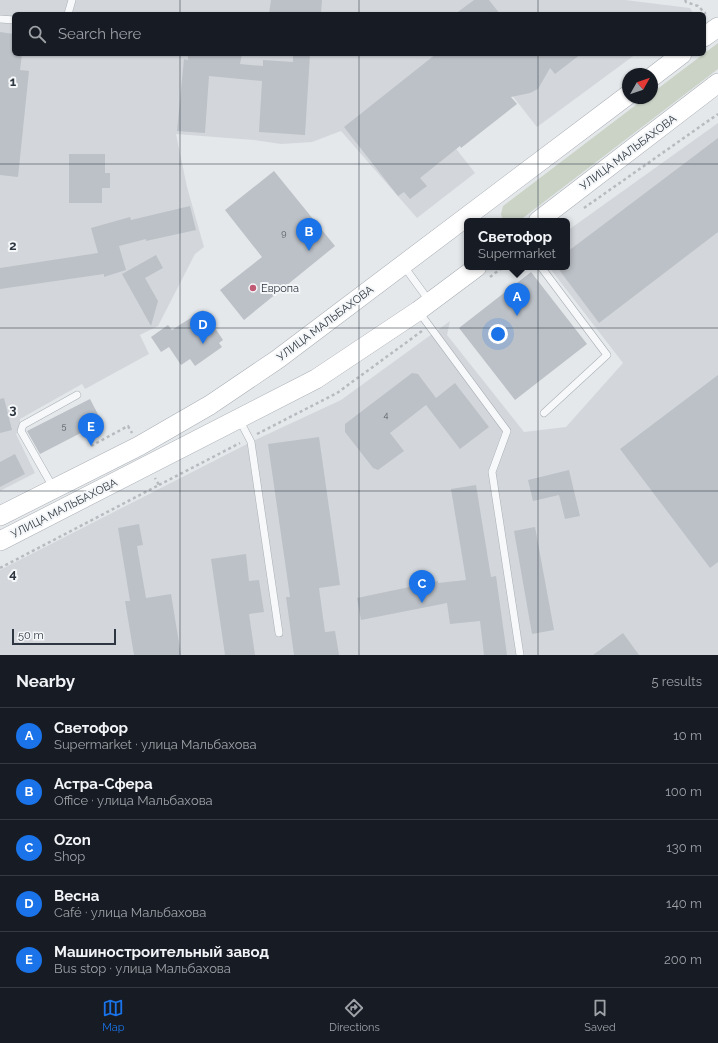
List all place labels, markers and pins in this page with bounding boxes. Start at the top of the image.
pin: B [296,218,322,251]
place label: Европа [261,282,299,295]
marker: Европа [248,283,258,293]
pin: A [504,283,530,316]
pin: D [190,311,216,344]
pin: E [78,413,104,446]
pin: C [409,570,435,603]

